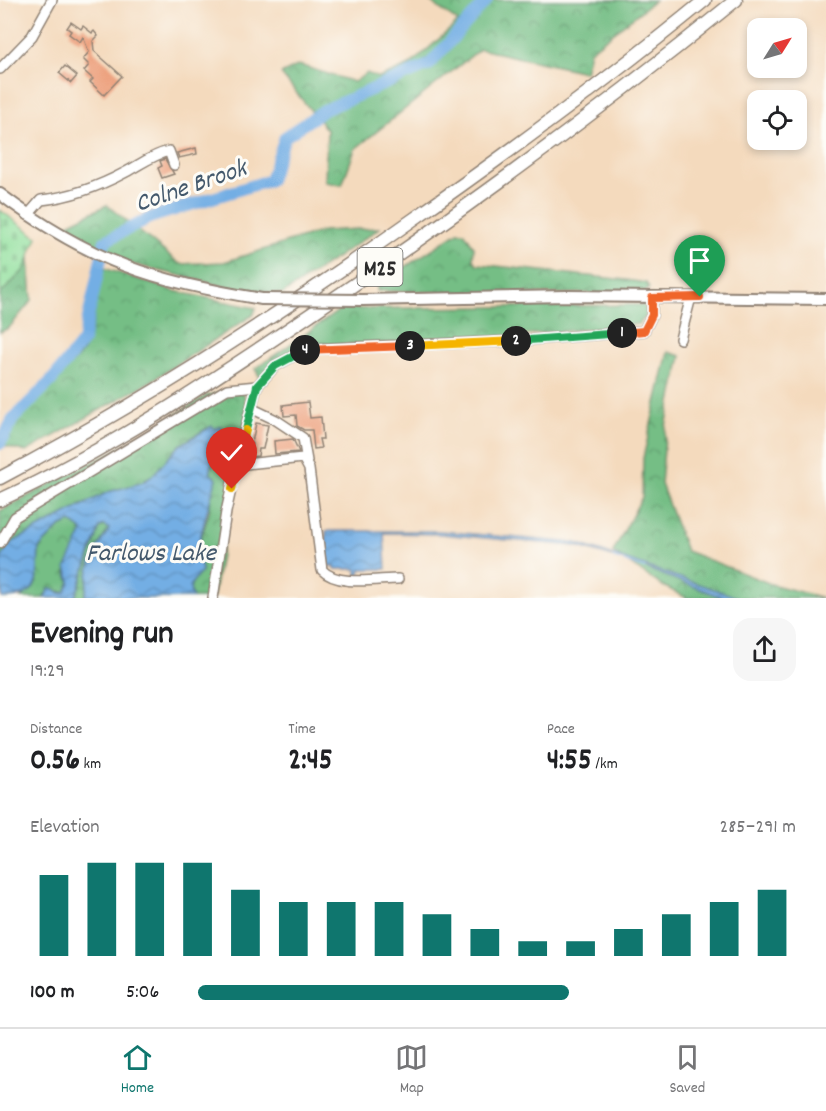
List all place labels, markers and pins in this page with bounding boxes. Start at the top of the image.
pin [674,235,725,297]
pin: 1 [607,318,637,348]
pin: 2 [501,326,531,356]
pin: 3 [395,331,425,361]
pin: 4 [290,335,320,365]
pin [206,427,257,489]

